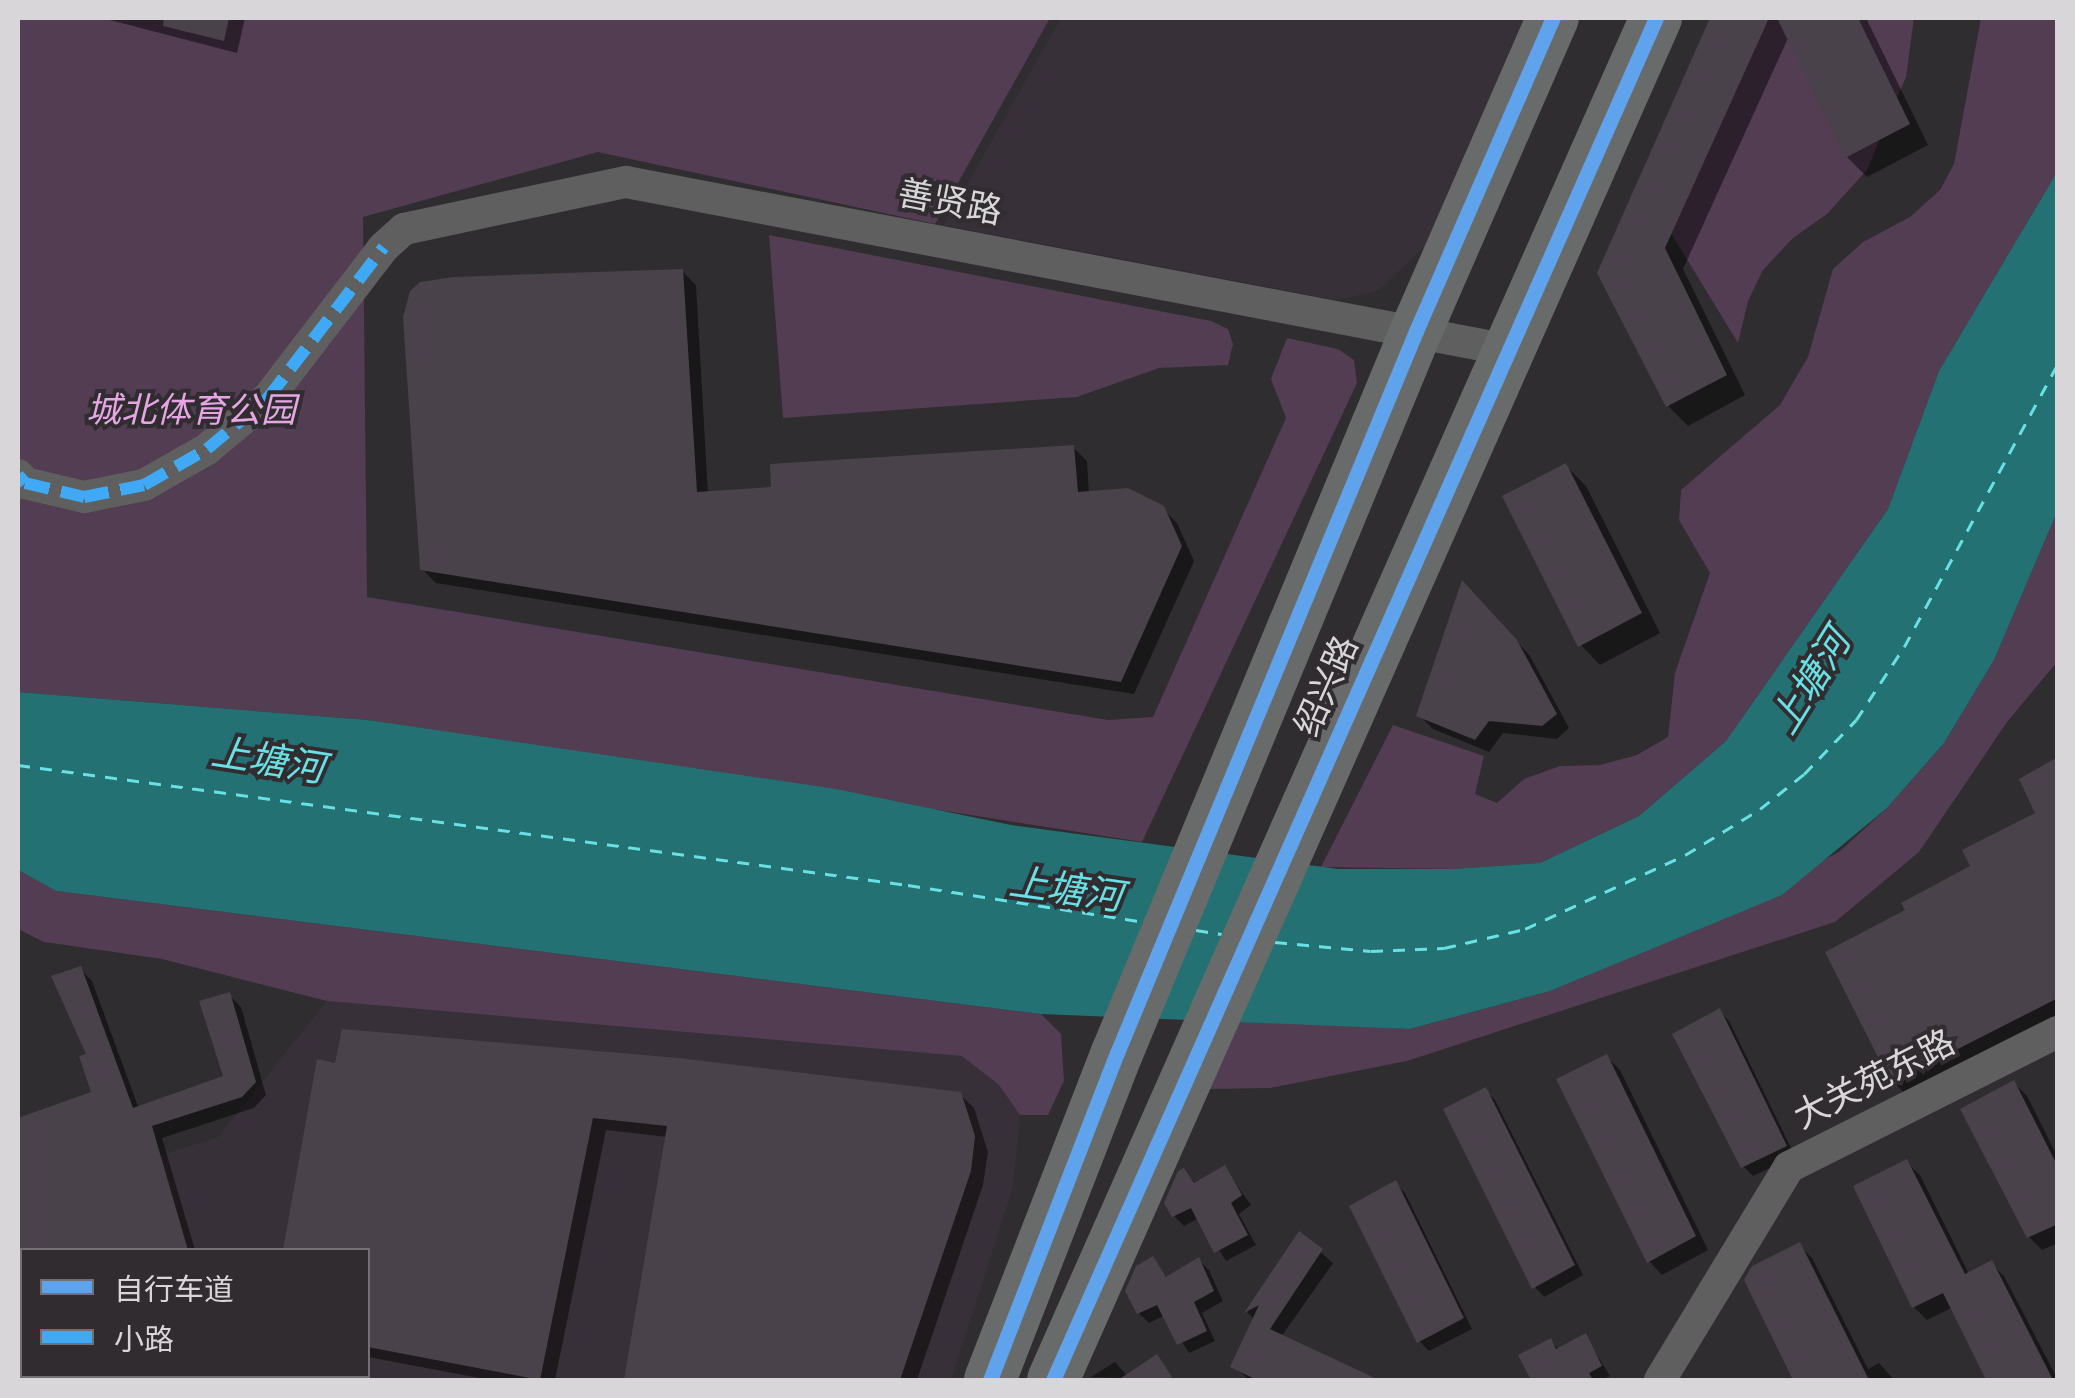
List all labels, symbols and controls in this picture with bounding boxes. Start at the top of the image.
street label: 善贤路 [894,171,1006,233]
park label: 城北体育公园 [86,389,296,431]
water label: 上塘河 [1761,622,1861,742]
street label: 绍兴路 [1285,629,1367,743]
water label: 上塘河 [208,730,328,792]
water label: 上塘河 [1006,859,1126,921]
street label: 大关苑东路 [1787,1021,1961,1137]
legend [20,1248,370,1378]
text: 自行车道 [114,1272,234,1308]
text: 小路 [114,1322,174,1358]

